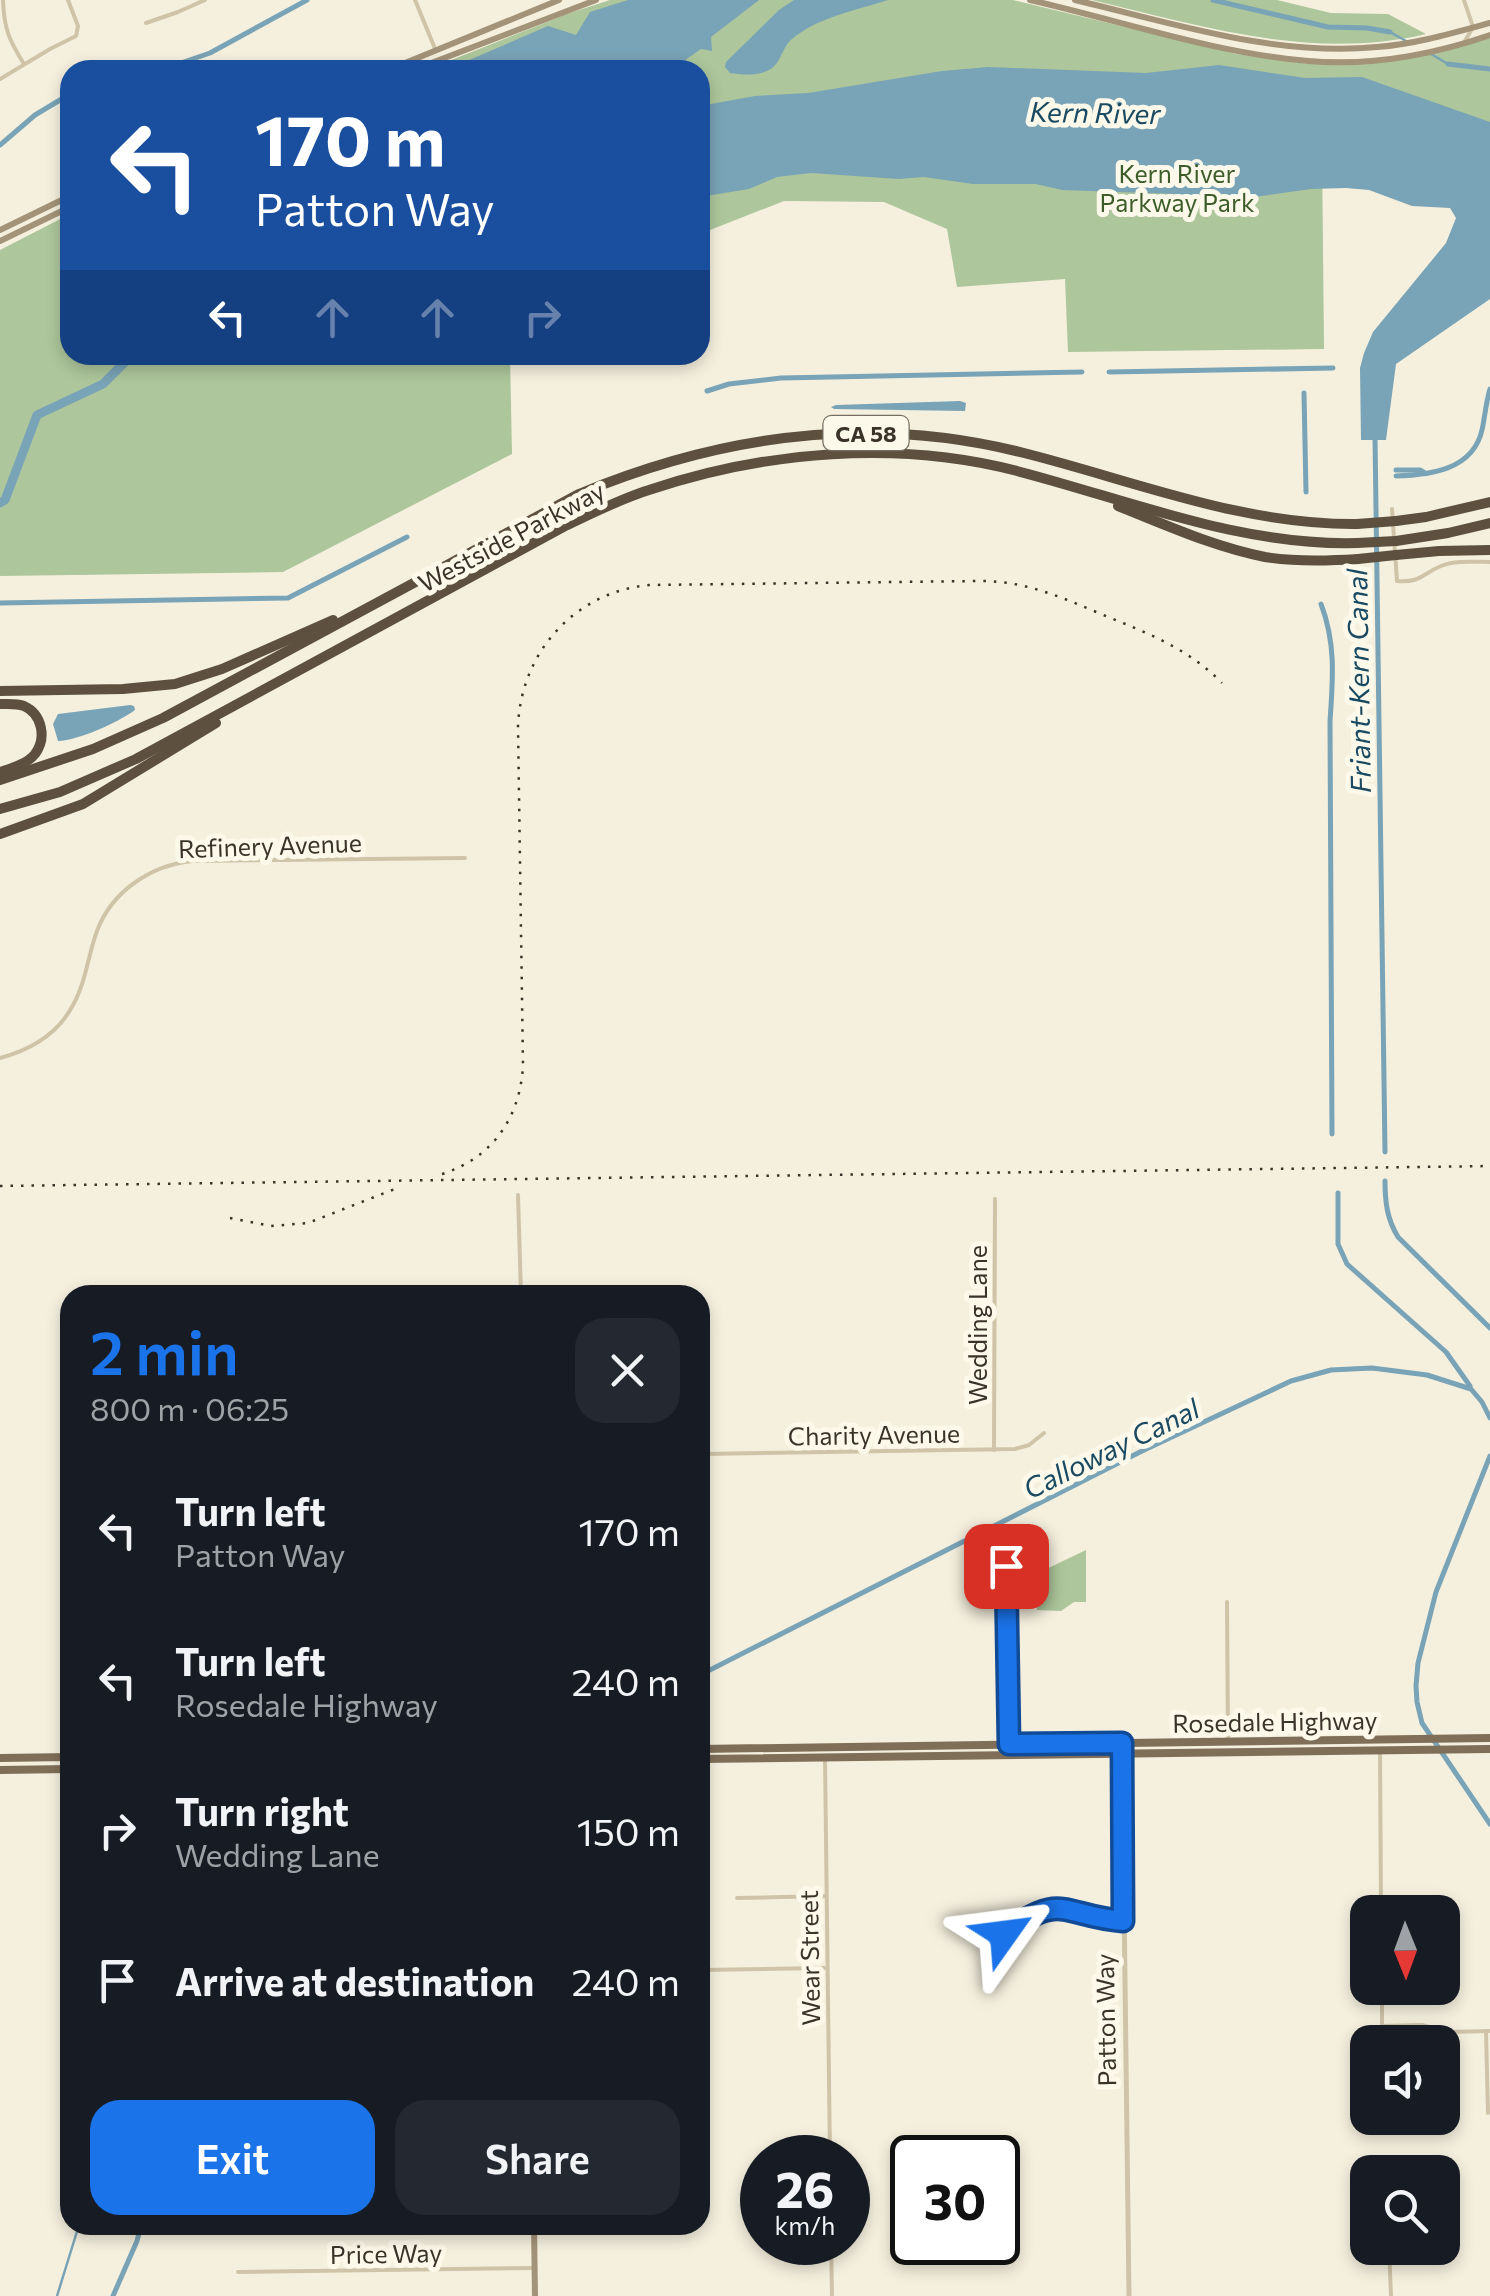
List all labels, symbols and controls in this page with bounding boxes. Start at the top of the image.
water label: Kern River [1029,94,1161,130]
text: 170 m [255,95,446,180]
icon: left [90,100,220,230]
park label: Kern River Parkway Park [1100,158,1255,217]
text: Patton Way [255,180,494,235]
icon: left [200,290,255,345]
icon: ahead [305,290,360,345]
icon: ahead [410,290,465,345]
icon: right [515,290,570,345]
road number: CA 58 [824,416,908,450]
street label: Westside Parkway [413,474,609,598]
water label: Friant-Kern Canal [1339,568,1377,794]
street label: Refinery Avenue [178,827,362,863]
street label: Wedding Lane [962,1245,992,1405]
text: 2 min [90,1314,239,1387]
button: close [575,1318,680,1423]
text: 800 m · 06:25 [90,1388,289,1428]
water label: Calloway Canal [1017,1390,1205,1505]
street label: Charity Avenue [788,1417,960,1451]
text: Turn left [175,1487,326,1534]
icon: left [90,1503,145,1558]
text: 170 m [579,1507,680,1554]
pin [964,1524,1049,1609]
text: Patton Way [175,1534,345,1574]
icon: arrive [979,1539,1034,1594]
text: Turn left [175,1637,326,1684]
icon: left [90,1653,145,1708]
text: 240 m [572,1657,680,1704]
text: Rosedale Highway [175,1684,438,1724]
street label: Rosedale Highway [1172,1704,1378,1738]
text: Turn right [175,1787,349,1834]
icon: right [90,1803,145,1858]
text: 150 m [577,1807,680,1854]
text: Wedding Lane [175,1834,380,1874]
position arrow [952,1882,1056,1986]
street label: Wear Street [793,1890,825,2026]
north arrow [1350,1895,1460,2005]
map controls [1350,1895,1460,2265]
icon: arrive [90,1953,145,2008]
street label: Patton Way [1089,1953,1121,2087]
text: Arrive at destination [175,1957,534,2004]
text: 240 m [572,1957,680,2004]
button: sound [1350,2025,1460,2135]
button: Exit [90,2100,375,2215]
button: Share [395,2100,680,2215]
speed limit sign: 30 [890,2135,1020,2265]
button: search [1350,2155,1460,2265]
text: 26 [775,2157,834,2218]
text: km/h [775,2210,835,2240]
street label: Price Way [330,2237,442,2269]

